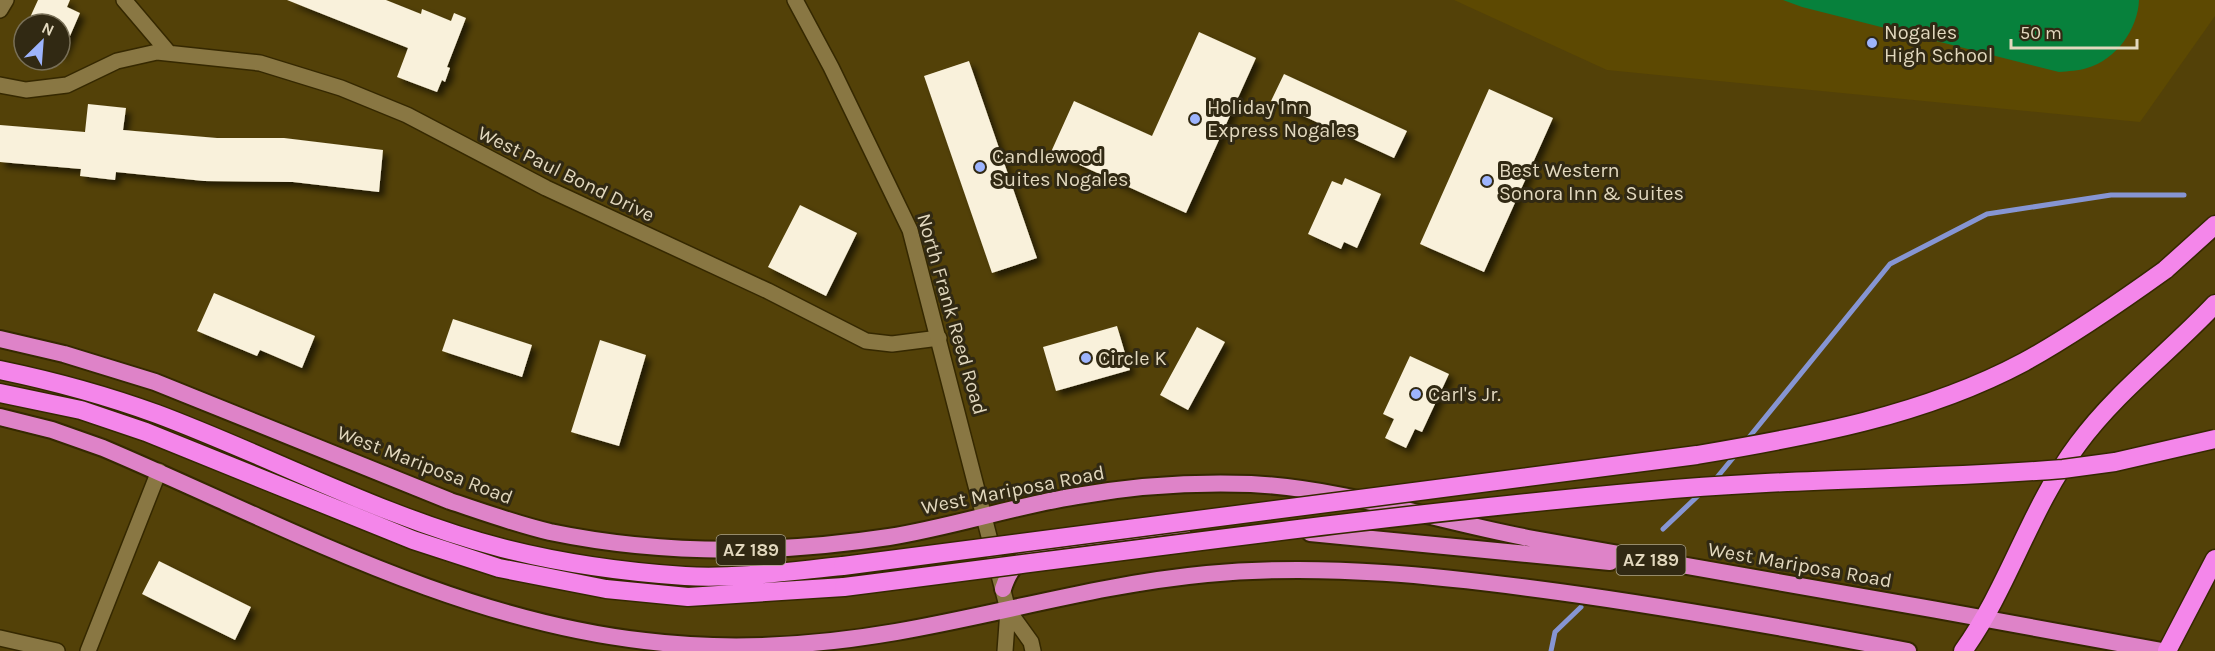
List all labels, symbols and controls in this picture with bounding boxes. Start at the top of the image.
north arrow [12,12,72,72]
scale bar [2011,12,2137,50]
text: N [39,18,57,40]
place label: Nogales High School [1884,21,1993,67]
text: 50 m [2020,22,2062,44]
marker: Nogales High School [1865,36,1879,50]
place label: Holiday Inn Express Nogales [1207,96,1357,142]
marker: Holiday Inn Express Nogales [1188,112,1202,126]
street label: West Paul Bond Drive [474,121,658,227]
place label: Candlewood Suites Nogales [992,145,1129,191]
place label: Best Western Sonora Inn & Suites [1499,159,1684,205]
marker: Candlewood Suites Nogales [973,160,987,174]
marker: Best Western Sonora Inn & Suites [1480,174,1494,188]
street label: North Frank Reed Road [912,211,992,417]
place label: Circle K [1098,347,1167,370]
marker: Circle K [1079,351,1093,365]
place label: Carl's Jr. [1428,383,1501,406]
marker: Carl's Jr. [1409,387,1423,401]
street label: West Mariposa Road [334,421,516,509]
street label: West Mariposa Road [919,461,1107,519]
road number: AZ 189 [716,535,786,565]
street label: West Mariposa Road [1706,537,1894,593]
road number: AZ 189 [1616,545,1686,575]

